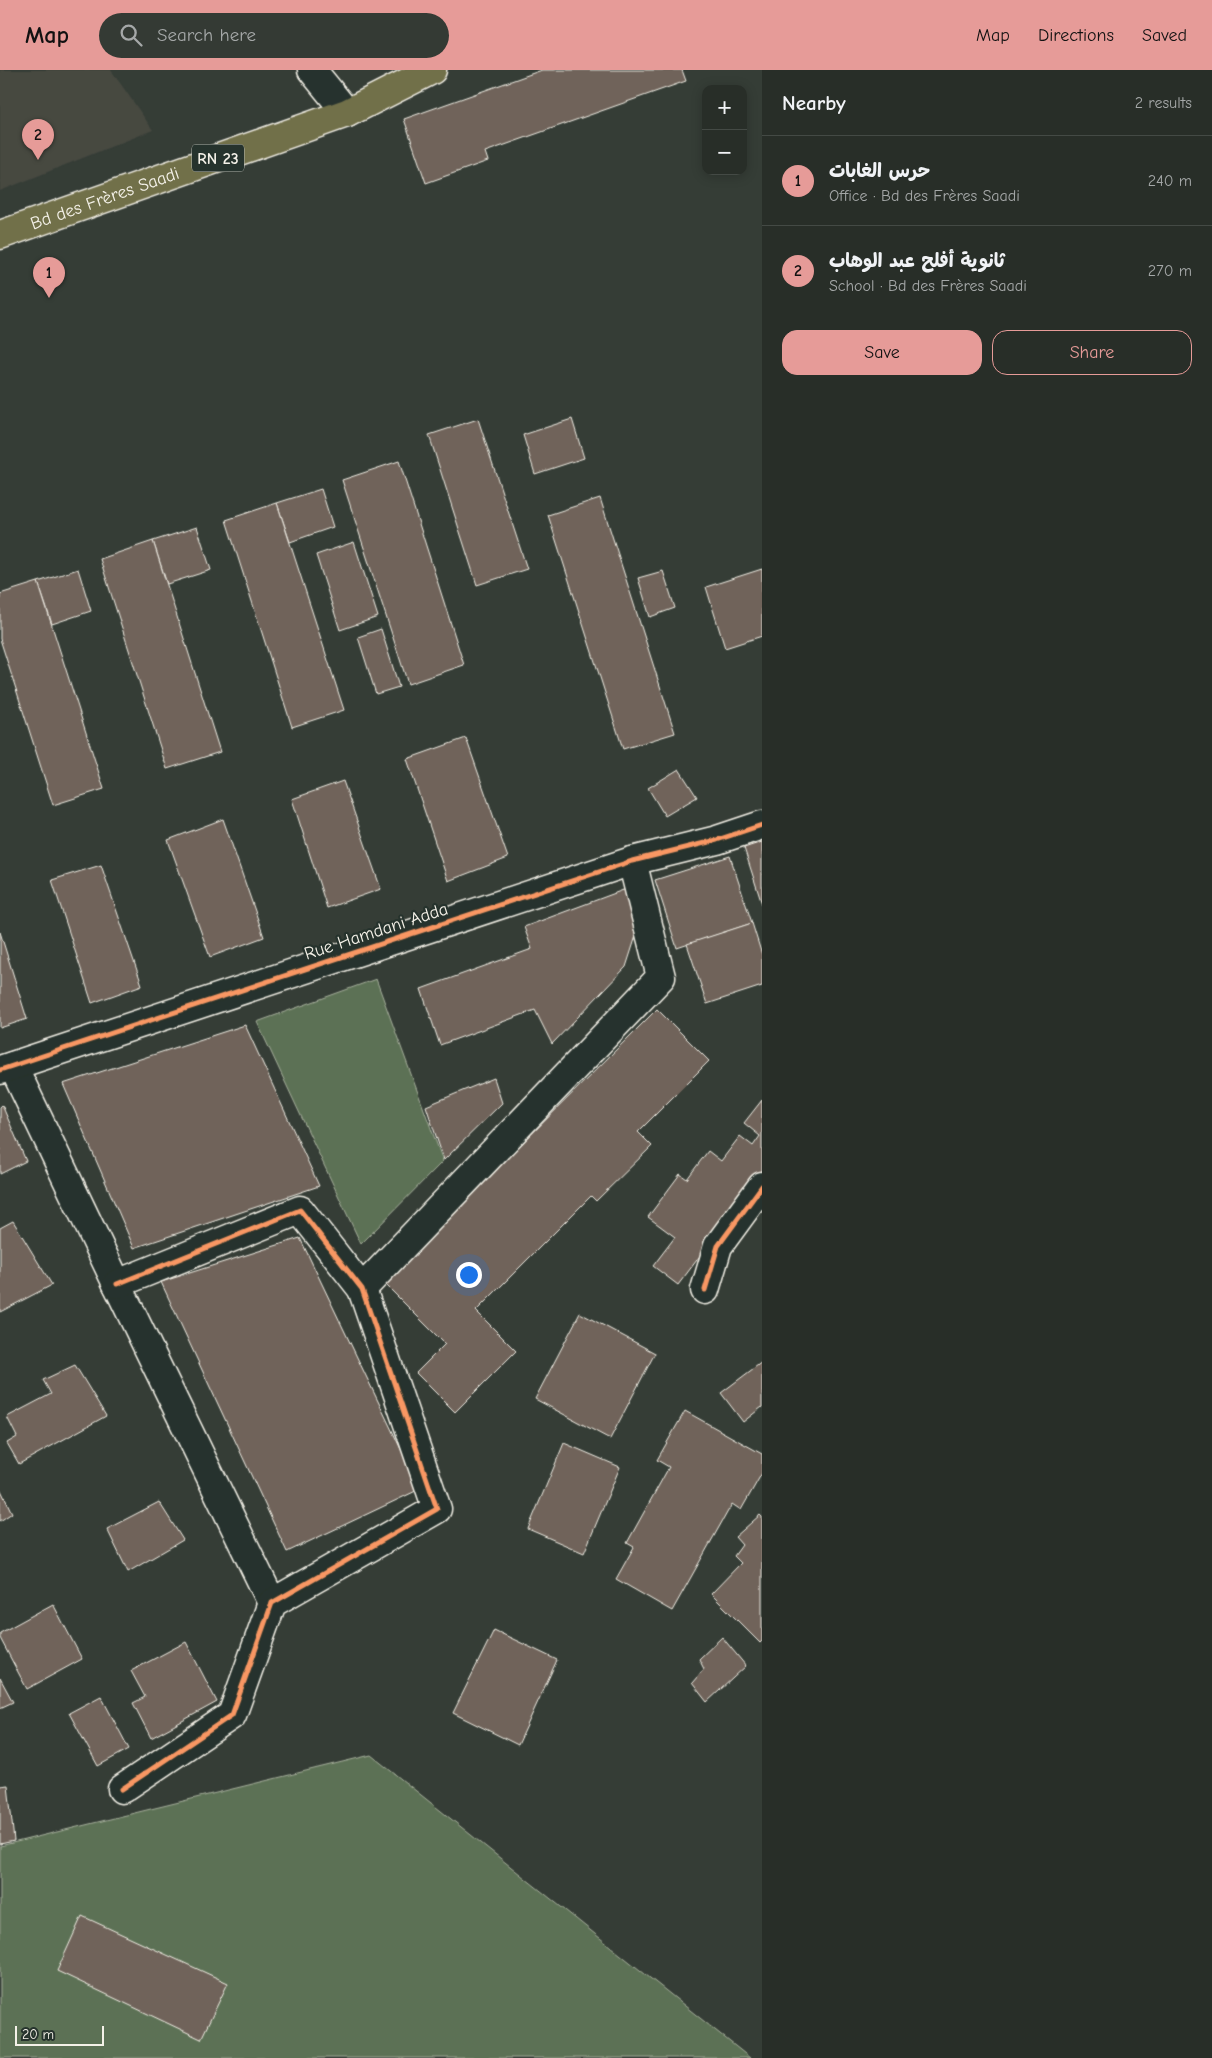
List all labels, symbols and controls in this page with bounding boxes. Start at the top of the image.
search box [99,13,449,58]
text: Map [25,21,69,49]
icon: search [117,21,145,49]
text: Search here [157,24,256,46]
text: Map [976,25,1010,46]
text: Directions [1038,25,1114,46]
text: Saved [1142,25,1187,46]
map controls [702,85,747,175]
button: + [702,85,747,130]
text: Nearby [782,91,846,115]
text: 2 results [1135,94,1192,112]
pin: 2 [22,119,54,160]
button: − [702,130,747,175]
road number: RN 23 [192,145,244,172]
text: حرس الغابات [829,160,930,182]
street label: Bd des Frères Saadi [28,163,182,234]
text: 1 [795,172,801,190]
text: 240 m [1148,172,1192,190]
text: Office · Bd des Frères Saadi [829,187,1020,205]
text: ثانوية أفلح عبد الوهاب [829,250,1005,272]
pin: 1 [33,257,65,298]
text: 2 [794,262,802,280]
text: 270 m [1148,262,1192,280]
text: School · Bd des Frères Saadi [829,277,1027,295]
button: Save [782,330,982,375]
button: Share [992,330,1192,375]
street label: Rue Hamdani Adda [302,898,451,965]
your location [456,1262,482,1288]
scale bar [15,2023,104,2046]
text: 20 m [22,2026,54,2043]

